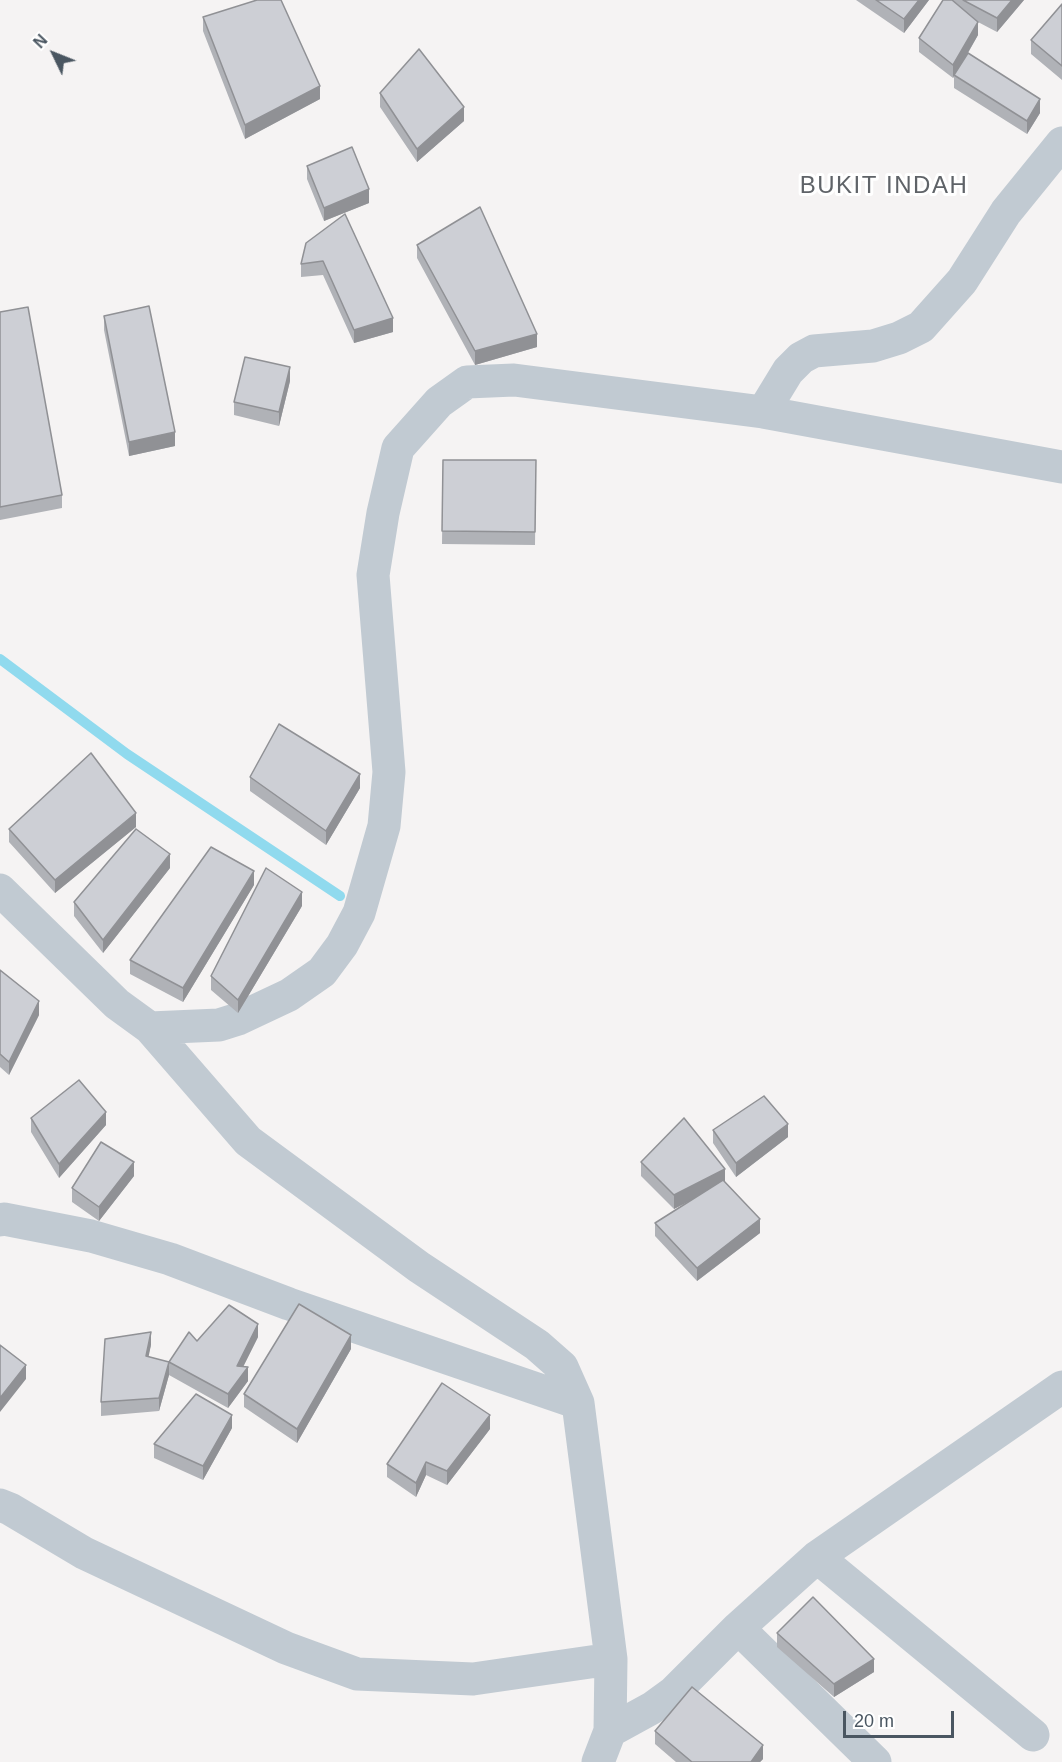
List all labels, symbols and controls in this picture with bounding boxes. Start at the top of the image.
north arrow [24,24,84,84]
text: N [30,31,51,51]
district label: BUKIT INDAH [800,172,968,200]
scale bar [846,1699,957,1737]
text: 20 m [854,1711,894,1731]

